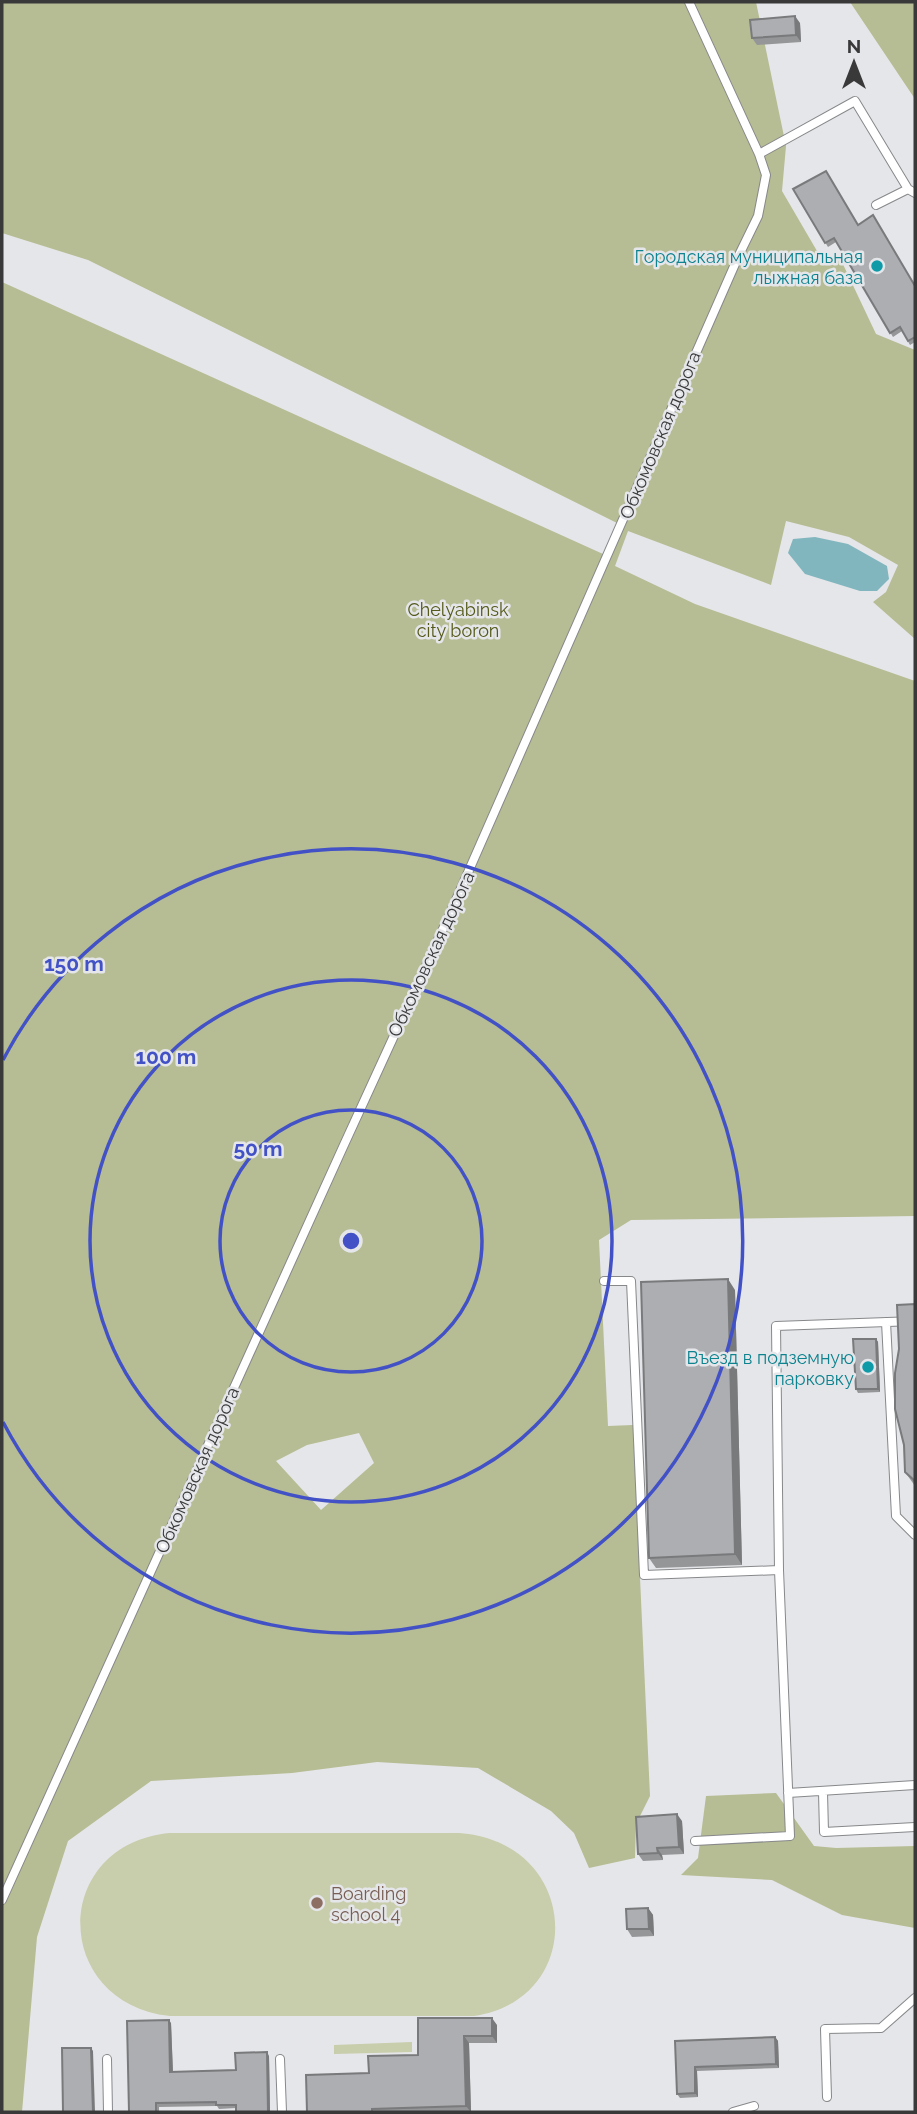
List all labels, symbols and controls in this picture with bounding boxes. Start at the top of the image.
north arrow [819,28,889,98]
text: N [847,35,861,57]
place label: Городская муниципальная лыжная база [634,246,863,288]
marker: Городская муниципальная лыжная база [869,258,885,274]
street label: Обкомовская дорога [615,348,705,522]
park label: Chelyabinsk city boron [407,599,509,641]
street label: Обкомовская дорога [383,868,479,1040]
text: 150 m [44,951,104,976]
text: 100 m [136,1044,196,1069]
text: 50 m [233,1136,283,1161]
centre of rings [339,1229,363,1253]
place label: Въезд в подземную парковку [686,1347,854,1389]
marker: Въезд в подземную парковку [860,1359,876,1375]
street label: Обкомовская дорога [151,1384,243,1556]
place label: Boarding school 4 [331,1883,406,1925]
marker: Boarding school 4 [309,1895,325,1911]

